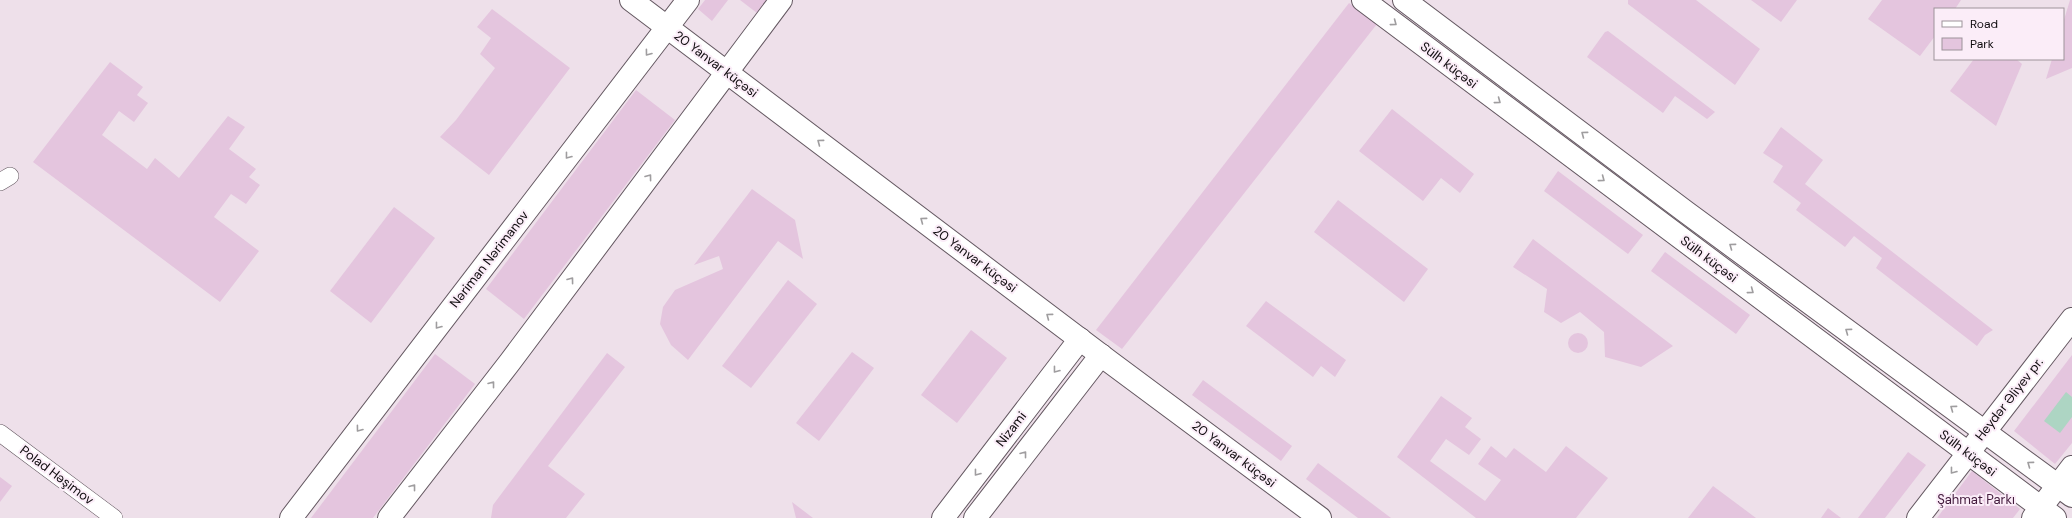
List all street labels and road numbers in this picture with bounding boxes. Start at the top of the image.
street label: 20 Yanvar küçəsi [671,27,761,101]
street label: Sülh küçəsi [1417,38,1481,92]
street label: Nəriman Nərimanov [446,207,532,311]
street label: 20 Yanvar küçəsi [930,222,1020,296]
street label: Sülh küçəsi [1677,232,1741,286]
street label: Heydər Əliyev pr. [1971,354,2047,444]
street label: Nizami [992,408,1030,450]
street label: 20 Yanvar küçəsi [1189,417,1279,491]
street label: Sülh küçəsi [1936,426,2000,480]
street label: Polad Həşimov [17,442,97,508]

